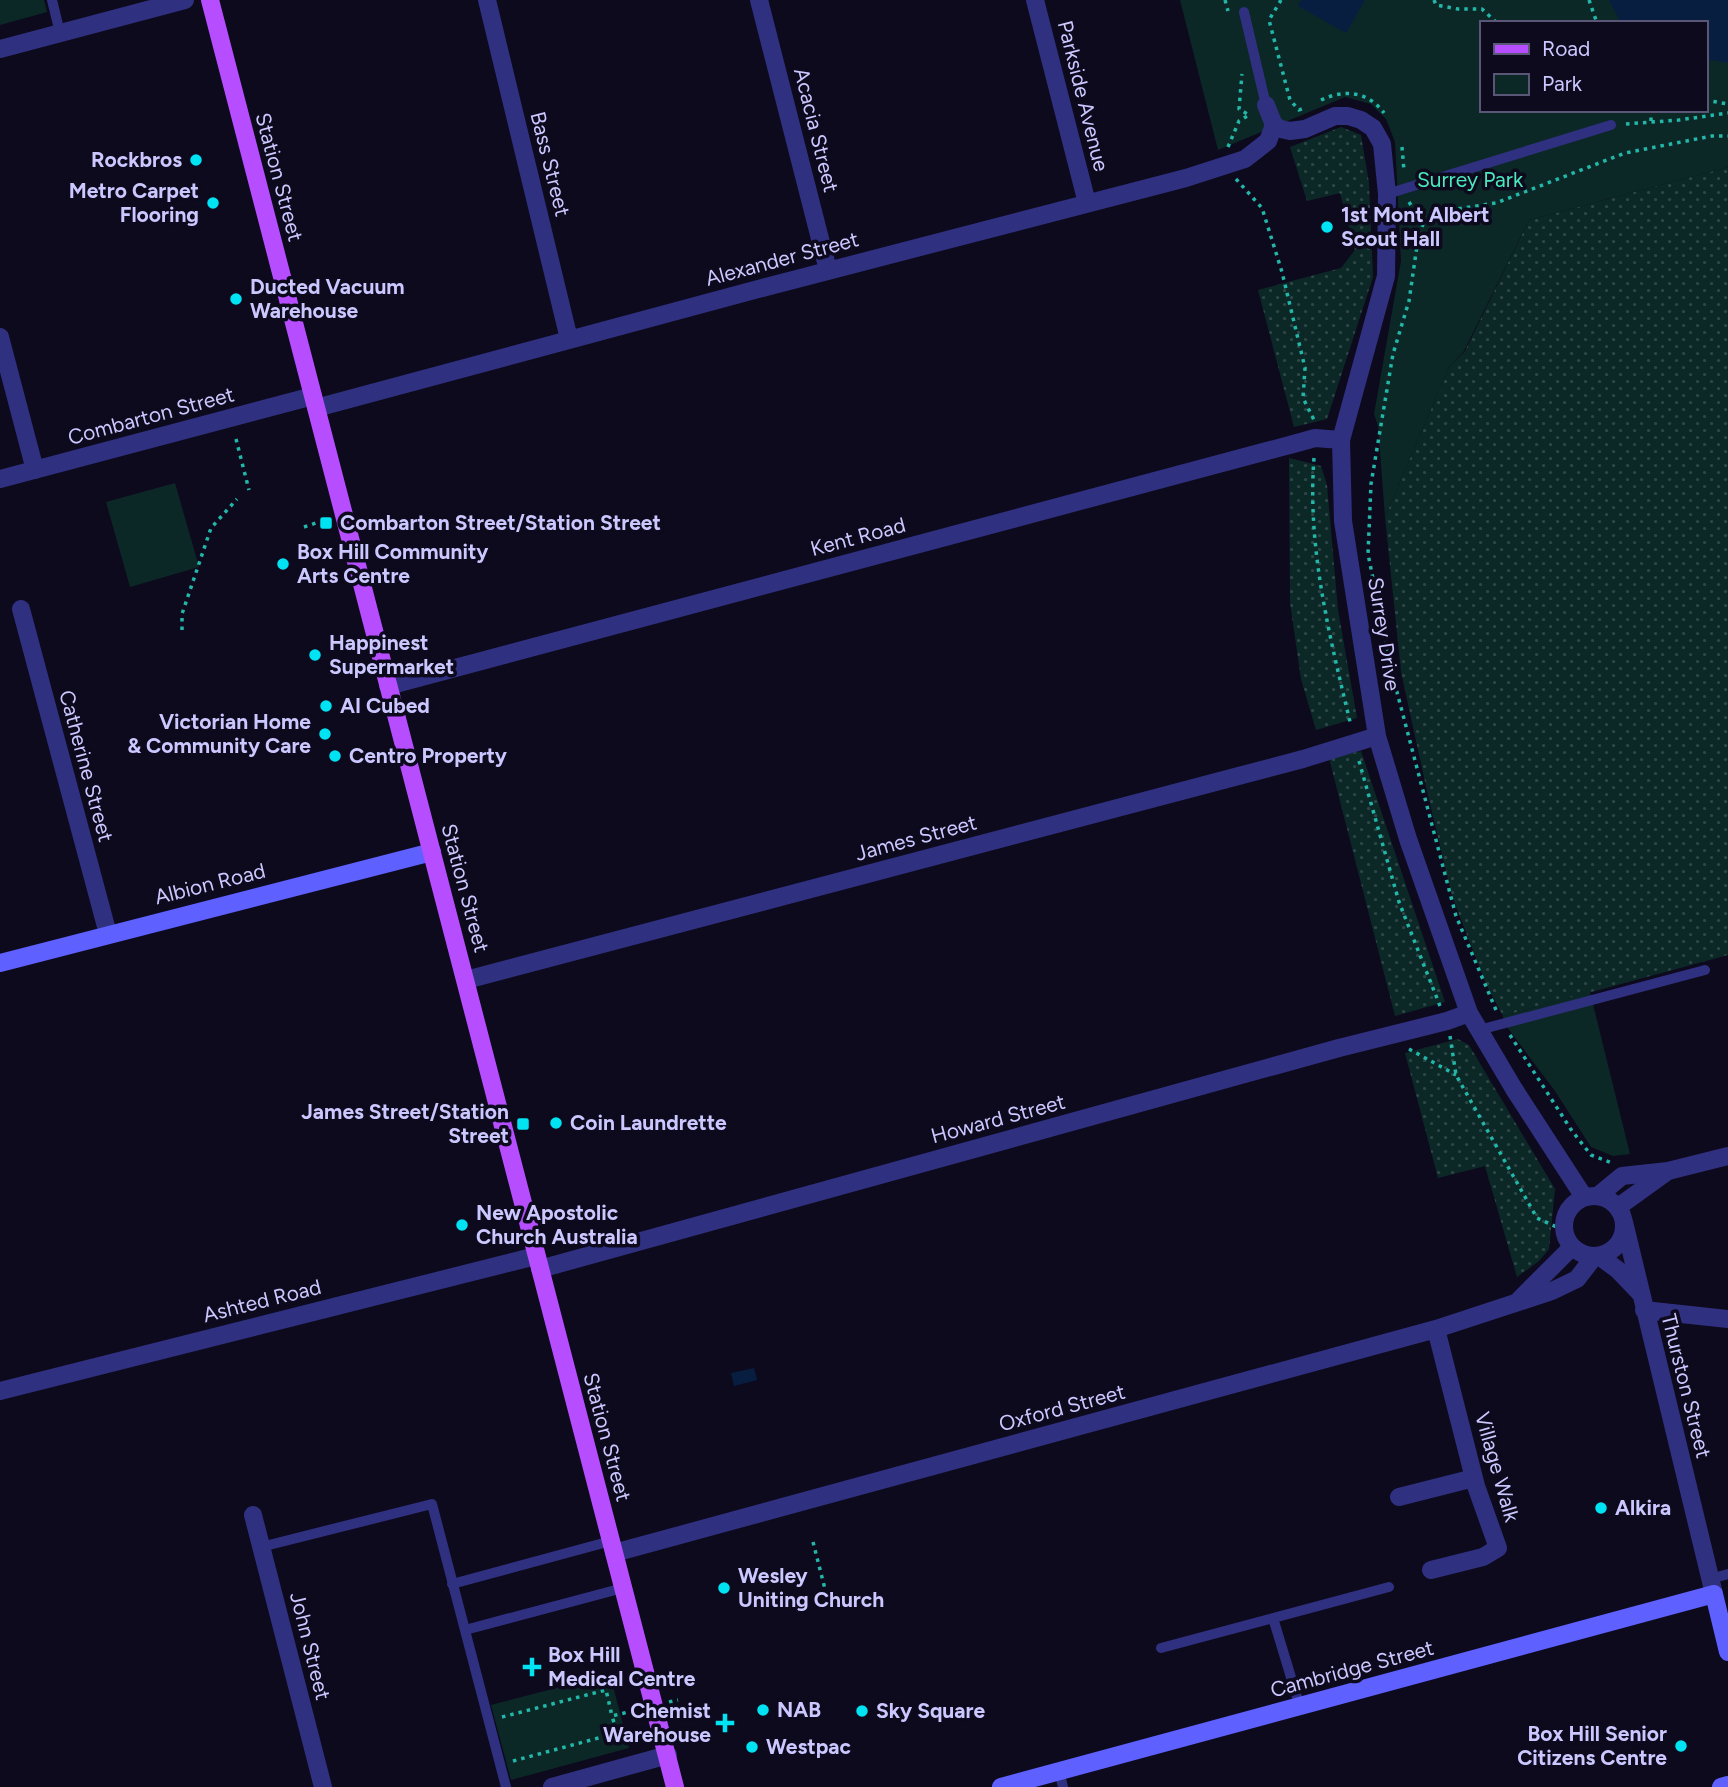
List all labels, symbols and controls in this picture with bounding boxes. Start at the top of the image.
street label: Parkside Avenue [1053,18,1114,174]
legend [1480,21,1707,112]
text: Road [1542,36,1590,61]
street label: Acacia Street [789,65,844,195]
text: Park [1542,71,1583,96]
street label: Bass Street [525,109,576,219]
street label: Station Street [250,110,309,244]
place label: Rockbros [91,147,182,172]
marker: Rockbros [188,152,204,168]
park label: Surrey Park [1417,167,1524,192]
place label: Metro Carpet Flooring [69,178,199,227]
marker: Metro Carpet Flooring [205,195,221,211]
place label: 1st Mont Albert Scout Hall [1341,202,1489,251]
marker: 1st Mont Albert Scout Hall [1319,219,1335,235]
street label: Alexander Street [703,226,861,291]
place label: Ducted Vacuum Warehouse [250,274,405,323]
marker: Ducted Vacuum Warehouse [228,291,244,307]
street label: Combarton Street [65,381,237,450]
place label: Combarton Street/Station Street [340,510,661,535]
street label: Kent Road [808,512,908,561]
marker: Combarton Street/Station Street [318,515,334,531]
place label: Box Hill Community Arts Centre [297,539,489,588]
marker: Box Hill Community Arts Centre [275,556,291,572]
street label: Surrey Drive [1363,575,1406,693]
place label: Happinest Supermarket [329,630,454,679]
marker: Happinest Supermarket [307,647,323,663]
street label: Catherine Street [54,687,119,845]
place label: AI Cubed [340,693,430,718]
marker: AI Cubed [318,698,334,714]
place label: Victorian Home & Community Care [127,709,311,758]
marker: Victorian Home & Community Care [317,726,333,742]
place label: Centro Property [349,743,508,768]
marker: Centro Property [327,748,343,764]
street label: James Street [852,809,979,866]
street label: Station Street [436,821,495,955]
street label: Albion Road [152,858,268,909]
street label: Howard Street [928,1089,1068,1148]
place label: James Street/Station Street [301,1099,509,1148]
place label: Coin Laundrette [570,1110,727,1135]
marker: Coin Laundrette [548,1115,564,1131]
marker: James Street/Station Street [515,1116,531,1132]
place label: New Apostolic Church Australia [476,1200,638,1249]
marker: New Apostolic Church Australia [454,1217,470,1233]
street label: Ashted Road [200,1274,324,1327]
street label: Thurston Street [1656,1311,1716,1461]
street label: Station Street [578,1370,637,1504]
street label: Oxford Street [996,1379,1128,1436]
street label: Village Walk [1470,1409,1525,1525]
place label: Alkira [1615,1495,1671,1520]
marker: Alkira [1593,1500,1609,1516]
place label: Wesley Uniting Church [738,1563,884,1612]
marker: Wesley Uniting Church [716,1580,732,1596]
street label: John Street [285,1589,336,1703]
street label: Cambridge Street [1267,1635,1436,1702]
place label: Box Hill Medical Centre [548,1642,696,1691]
marker: Box Hill Medical Centre [522,1657,542,1677]
place label: NAB [777,1697,821,1722]
place label: Chemist Warehouse [603,1698,711,1747]
place label: Sky Square [876,1698,985,1723]
marker: NAB [755,1702,771,1718]
marker: Sky Square [854,1703,870,1719]
marker: Chemist Warehouse [717,1715,733,1731]
place label: Box Hill Senior Citizens Centre [1517,1721,1667,1770]
place label: Westpac [766,1734,851,1759]
marker: Box Hill Senior Citizens Centre [1673,1738,1689,1754]
marker: Westpac [744,1739,760,1755]

